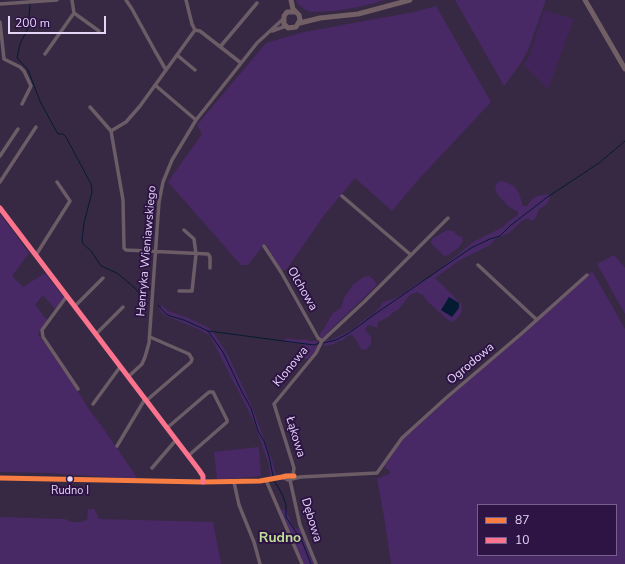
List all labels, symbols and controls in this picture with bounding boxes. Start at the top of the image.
scale bar [10,8,108,34]
text: 200 m [15,15,50,31]
street label: Henryka Wieniawskiego [134,185,160,317]
street label: Olchowa [284,265,320,313]
street label: Ogrodowa [445,340,497,388]
street label: Klonowa [270,344,312,390]
street label: Łąkowa [282,415,308,459]
marker: Rudno I [65,474,75,484]
place label: Rudno I [51,484,89,498]
street label: Dębowa [298,496,324,544]
legend [477,504,617,556]
text: 87 [515,512,529,528]
district label: Rudno [259,531,301,547]
text: 10 [515,532,529,548]

